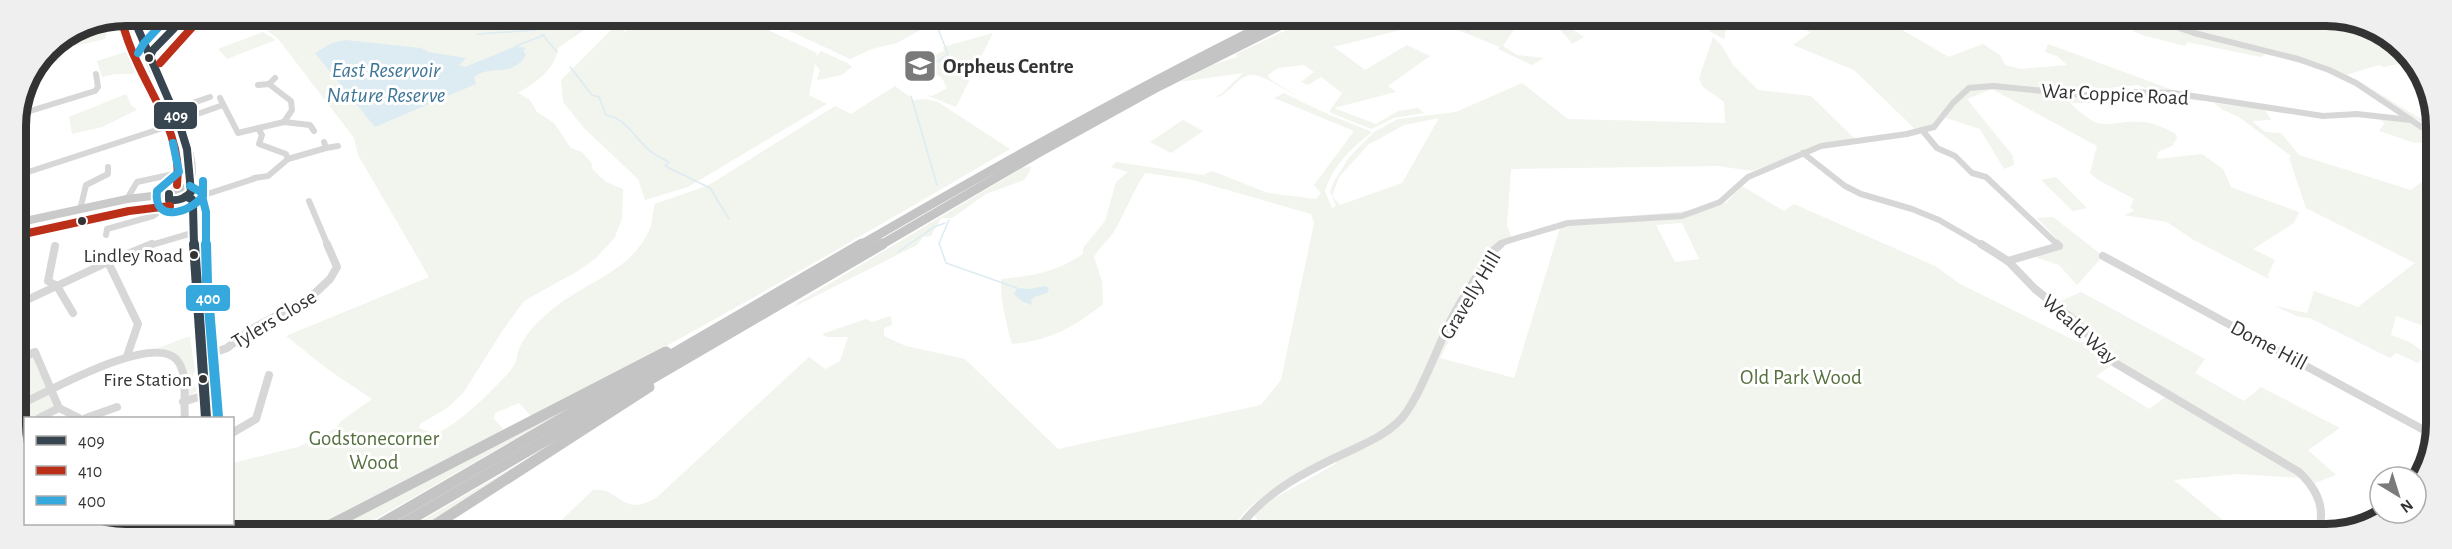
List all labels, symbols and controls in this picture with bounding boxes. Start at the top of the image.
school or university icon: Orpheus Centre [902,48,938,84]
unlabelled marker [143,52,155,64]
place label: Orpheus Centre [943,56,1074,77]
water label: East Reservoir Nature Reserve [327,59,445,106]
street label: War Coppice Road [2041,80,2189,109]
line badge: 409 [153,101,198,130]
text: 409 [164,108,188,124]
unlabelled marker [76,215,88,227]
place label: Lindley Road [83,246,183,266]
street label: Gravelly Hill [1436,247,1505,343]
marker: Lindley Road [188,249,200,261]
line badge: 400 [185,284,231,312]
street label: Tylers Close [228,286,320,353]
text: 400 [196,291,220,307]
street label: Weald Way [2038,291,2121,368]
street label: Dome Hill [2227,317,2311,374]
park label: Old Park Wood [1740,367,1862,388]
place label: Fire Station [103,370,192,390]
marker: Fire Station [197,373,209,385]
legend [24,417,234,525]
park label: Godstonecorner Wood [309,428,439,473]
text: 409 [78,433,105,451]
text: 410 [78,463,102,481]
north arrow [2368,465,2428,525]
text: 400 [78,493,106,511]
text: N [2397,496,2416,516]

